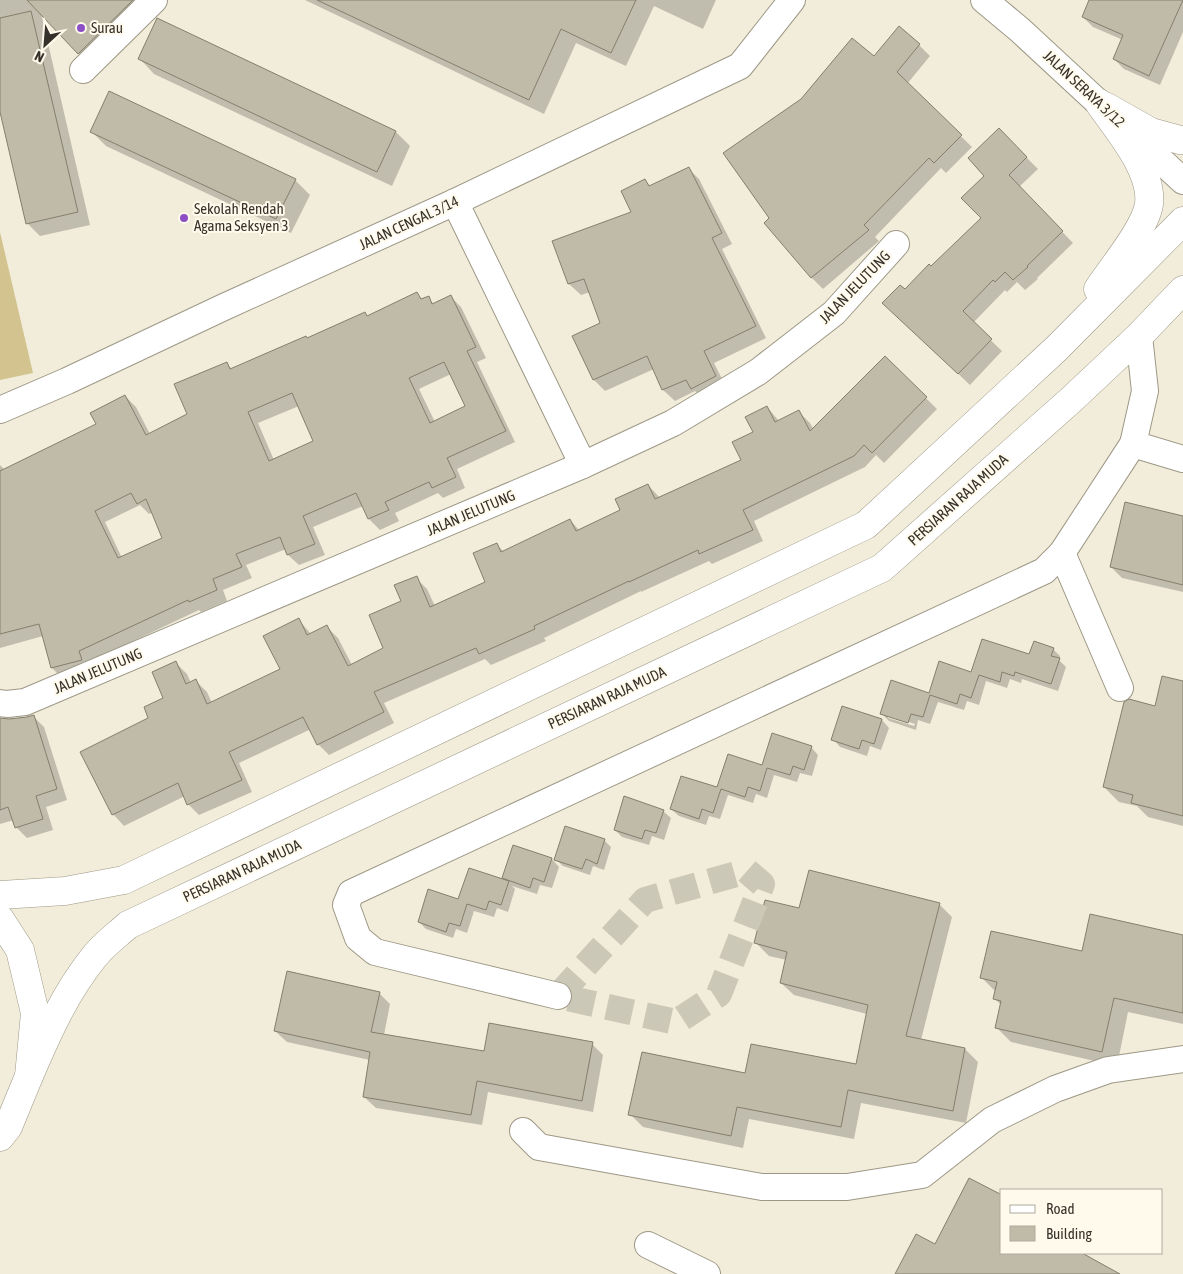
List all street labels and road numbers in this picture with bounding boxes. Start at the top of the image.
street label: JALAN SERAYA 3/12 [1040,47,1128,131]
street label: JALAN CENGAL 3/14 [356,192,461,253]
street label: JALAN JELUTUNG [816,247,894,326]
street label: PERSIARAN RAJA MUDA [904,450,1011,549]
street label: JALAN JELUTUNG [424,486,518,539]
street label: JALAN JELUTUNG [51,644,145,697]
street label: PERSIARAN RAJA MUDA [545,662,669,732]
street label: PERSIARAN RAJA MUDA [180,835,304,905]

